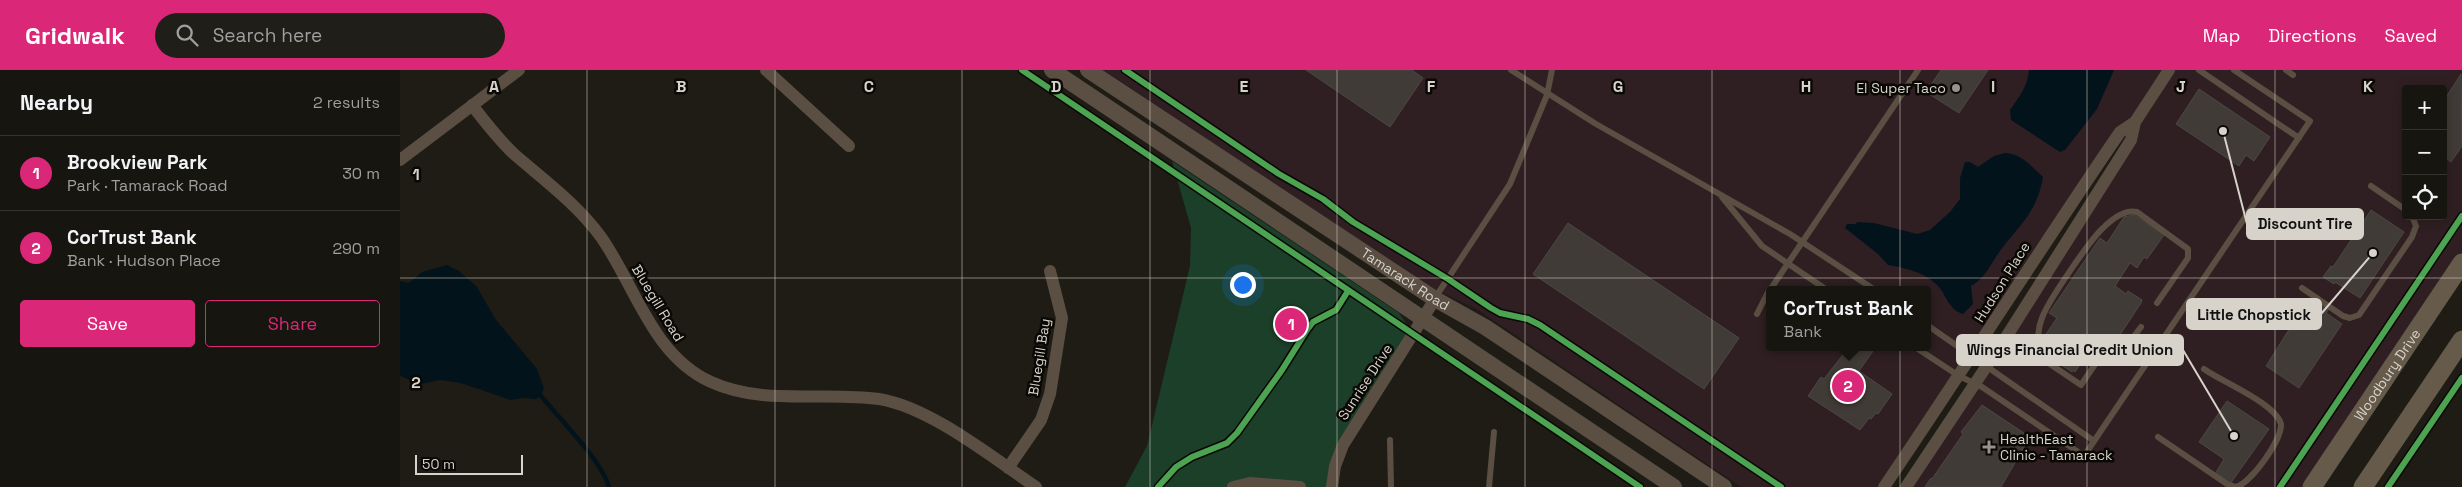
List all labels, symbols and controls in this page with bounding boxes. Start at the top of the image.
search box [155,13,505,58]
text: Gridwalk [25,20,125,51]
icon: search [173,21,201,49]
text: Search here [213,23,322,48]
text: Map [2203,24,2240,47]
text: Directions [2268,24,2357,47]
text: Saved [2385,24,2437,47]
text: A [489,76,499,97]
text: B [676,76,686,97]
text: C [864,76,874,97]
text: D [1051,76,1061,97]
text: E [1240,76,1249,97]
text: F [1427,76,1436,97]
text: G [1613,76,1623,97]
text: H [1801,76,1811,97]
text: I [1991,76,1995,97]
text: J [2176,76,2186,97]
text: K [2363,76,2373,97]
place label: El Super Taco [1856,79,1946,97]
marker: El Super Taco [1950,82,1962,94]
map controls [2402,85,2447,220]
button: + [2402,85,2447,130]
text: Nearby [20,89,93,116]
text: 2 results [313,92,380,113]
button: − [2402,130,2447,175]
text: Brookview Park [67,150,207,175]
text: 1 [32,163,40,184]
text: 30 m [342,163,380,184]
text: 1 [412,164,420,185]
text: Park · Tamarack Road [67,175,228,196]
button: locate [2402,175,2447,220]
callout: Discount Tire [2247,209,2363,239]
text: Discount Tire [2257,214,2353,233]
text: CorTrust Bank [67,225,197,250]
text: 2 [31,238,41,259]
text: 290 m [332,238,380,259]
street label: Hudson Place [1970,238,2034,326]
street label: Tamarack Road [1358,244,1453,314]
text: Bank · Hudson Place [67,250,221,271]
street label: Bluegill Road [628,261,688,345]
your location [1230,272,1256,298]
popup [1766,286,1931,351]
text: CorTrust Bank [1784,296,1913,321]
callout: Little Chopstick [2187,299,2321,329]
button: Save [20,300,195,347]
button: Share [205,300,380,347]
pin: 1 [1275,305,1307,343]
text: Little Chopstick [2197,305,2311,324]
street label: Bluegill Bay [1024,317,1054,397]
text: Bank [1784,321,1822,342]
street label: Woodbury Drive [2350,325,2424,424]
callout: Wings Financial Credit Union [1957,335,2183,365]
text: Wings Financial Credit Union [1967,340,2173,359]
street label: Sunrise Drive [1334,341,1396,423]
pin: 2 [1832,367,1864,405]
text: 2 [411,372,421,393]
place label: HealthEast Clinic - Tamarack [2000,430,2113,464]
marker: HealthEast Clinic - Tamarack [1982,440,1996,454]
scale bar [415,452,522,475]
text: 50 m [422,455,455,473]

